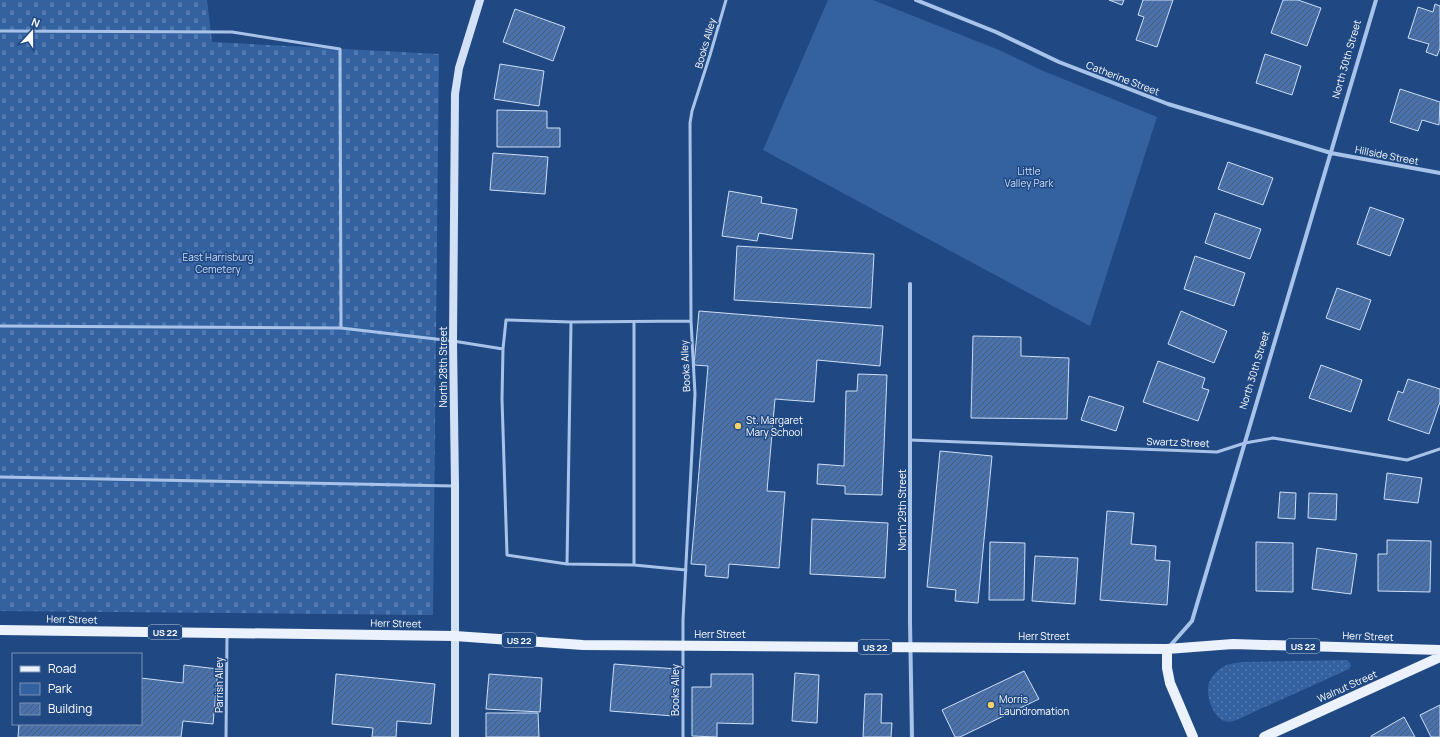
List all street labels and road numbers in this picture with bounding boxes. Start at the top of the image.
street label: Books Alley [691,15,719,70]
street label: North 30th Street [1328,18,1364,100]
street label: Catherine Street [1084,58,1162,98]
street label: Hillside Street [1354,142,1420,168]
street label: North 28th Street [436,326,450,408]
street label: North 30th Street [1235,329,1273,411]
street label: Books Alley [677,339,693,392]
street label: Swartz Street [1146,434,1210,450]
street label: North 29th Street [895,469,909,551]
street label: Herr Street [46,612,98,626]
street label: Herr Street [370,616,422,630]
road number: US 22 [148,625,182,639]
street label: Herr Street [694,627,746,641]
street label: Herr Street [1342,628,1394,644]
street label: Herr Street [1018,629,1070,643]
road number: US 22 [502,633,536,647]
road number: US 22 [1286,639,1320,653]
road number: US 22 [858,640,892,654]
street label: Parrish Alley [212,656,226,713]
street label: Books Alley [668,663,682,716]
street label: Walnut Street [1315,667,1379,705]

